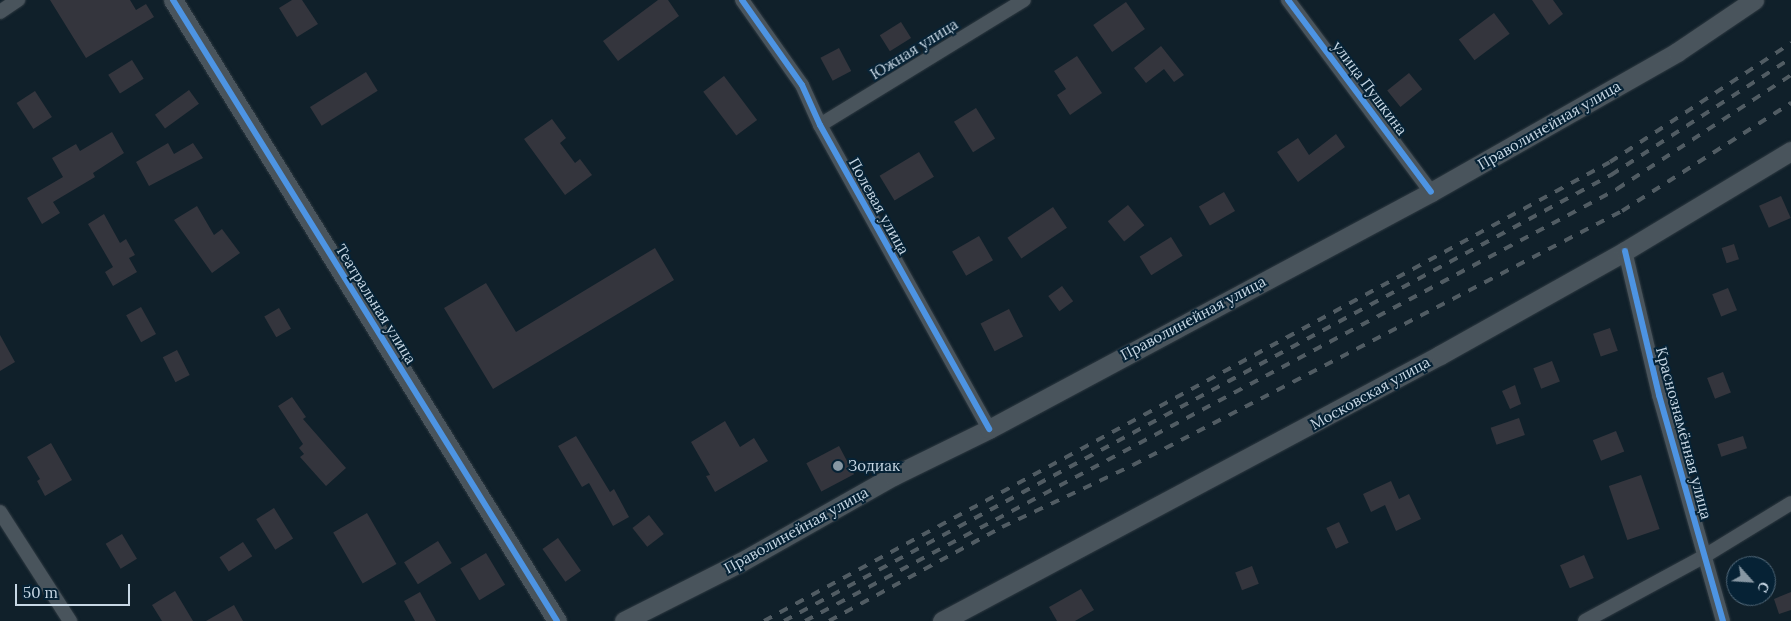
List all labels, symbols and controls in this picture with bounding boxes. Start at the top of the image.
street label: Южная улица [867,15,961,83]
street label: улица Пушкина [1329,37,1411,139]
street label: Праволинейная улица [1474,77,1624,173]
street label: Полевая улица [845,155,913,257]
street label: Театральная улица [332,241,420,367]
street label: Праволинейная улица [1117,272,1269,364]
street label: Краснознамённая улица [1652,345,1716,521]
street label: Московская улица [1307,353,1433,433]
place label: Зодиак [848,457,900,475]
marker: Зодиак [832,460,844,472]
street label: Праволинейная улица [721,483,871,577]
north arrow [1726,556,1776,606]
scale bar [18,574,132,606]
text: С [1753,579,1774,595]
text: 50 m [23,583,58,602]

